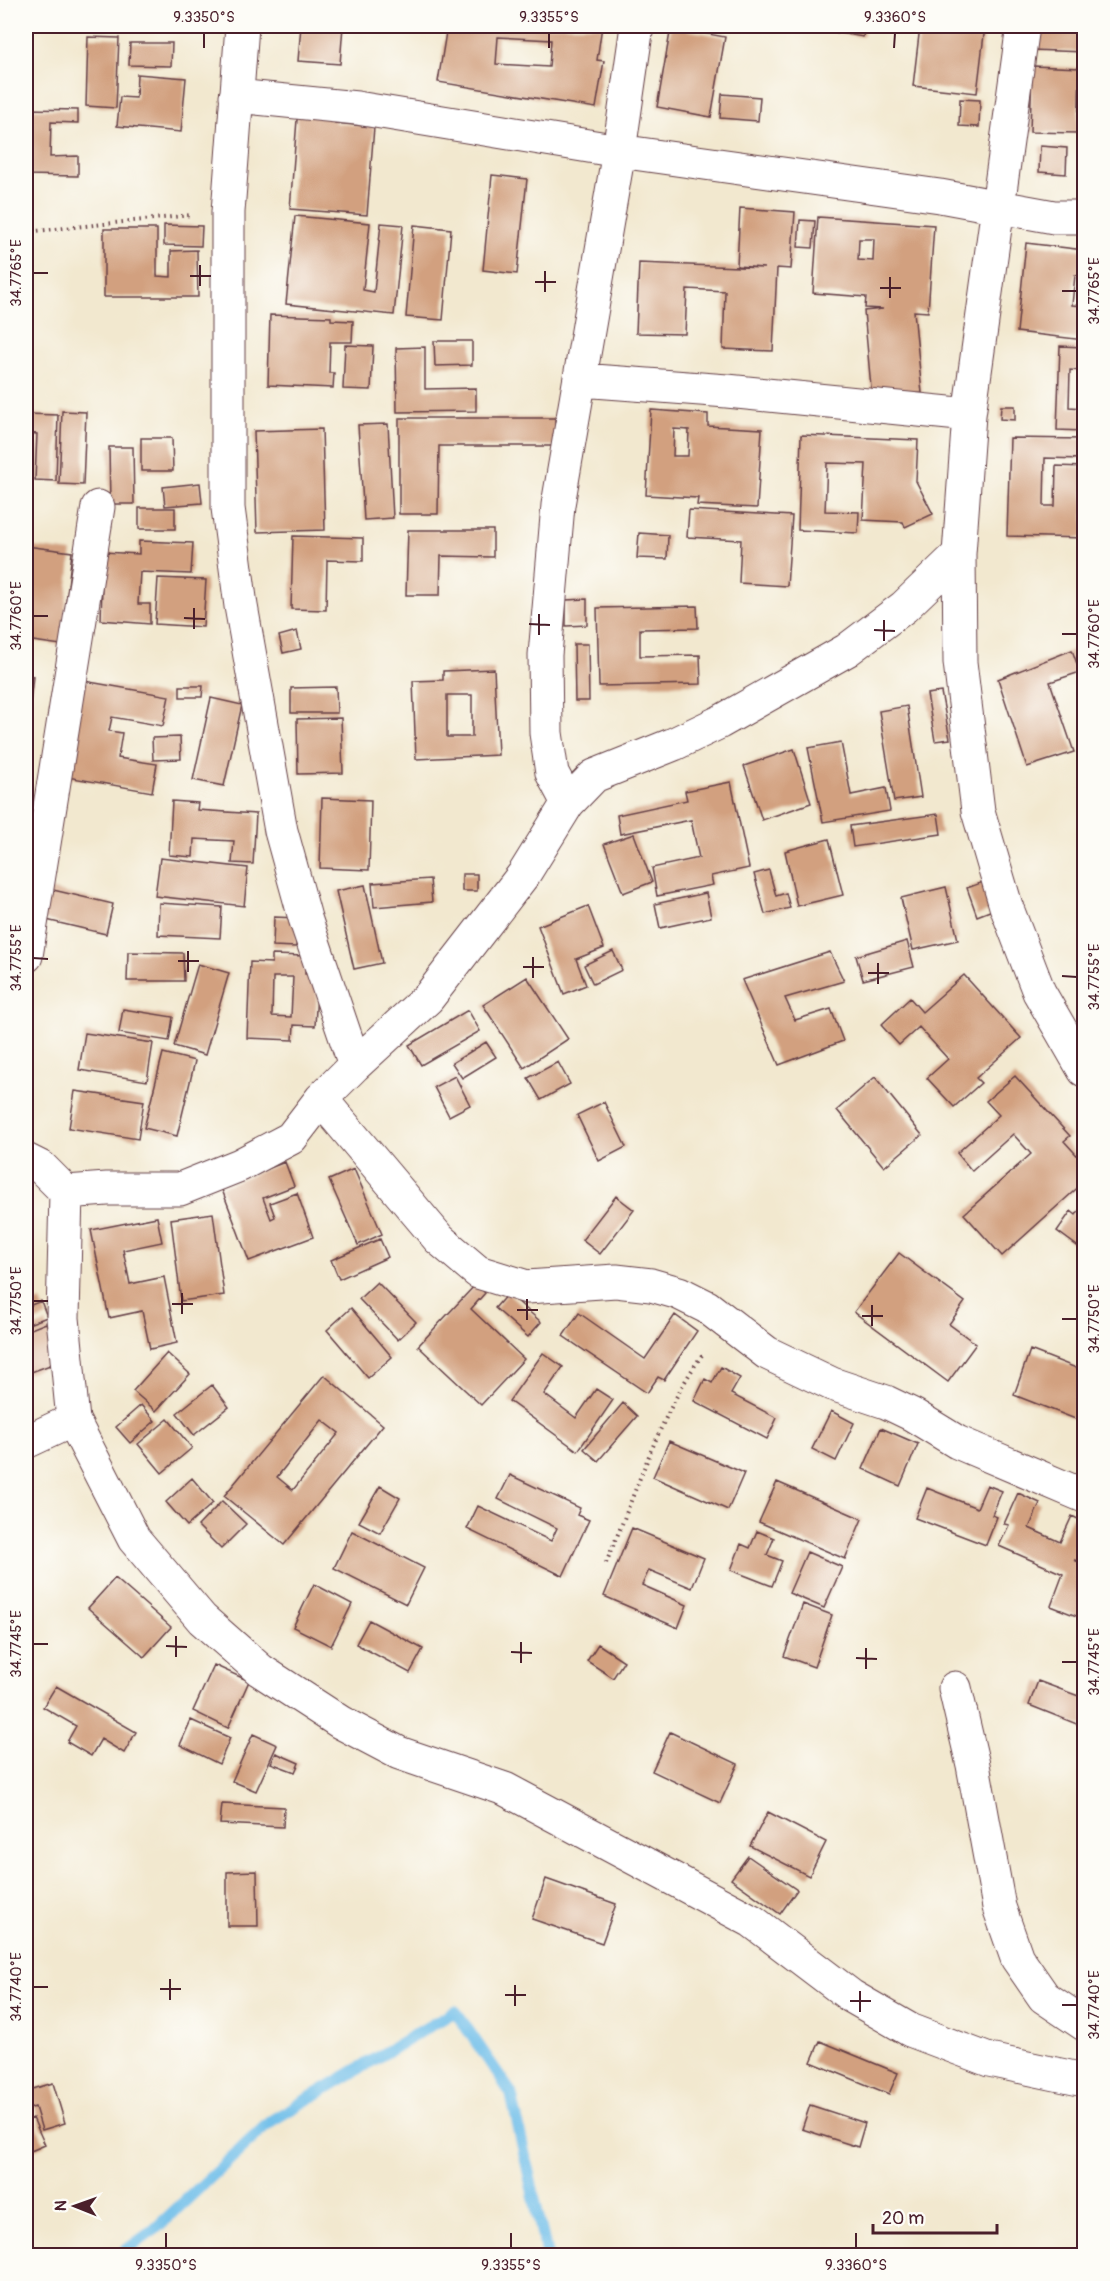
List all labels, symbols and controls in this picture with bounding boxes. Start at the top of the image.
text: 9.3350°S [173,8,235,27]
text: 9.3355°S [519,8,579,27]
text: 9.3360°S [864,8,926,27]
text: 34.7765°E [7,239,26,307]
text: 34.7765°E [1085,257,1104,325]
text: 34.7760°E [7,581,26,651]
text: 34.7760°E [1085,599,1104,669]
text: 34.7755°E [7,924,26,991]
text: 34.7755°E [1085,943,1104,1010]
text: 34.7750°E [7,1266,26,1335]
text: 34.7750°E [1085,1284,1104,1353]
text: 34.7745°E [7,1610,26,1678]
text: 34.7745°E [1085,1628,1104,1696]
text: 34.7740°E [7,1952,26,2022]
text: 34.7740°E [1085,1970,1104,2040]
north arrow [45,2176,105,2236]
scale bar [873,2197,998,2235]
text: N [51,2200,71,2211]
text: 20 m [882,2207,924,2230]
text: 9.3350°S [135,2256,197,2275]
text: 9.3355°S [481,2256,541,2275]
text: 9.3360°S [825,2256,887,2275]

